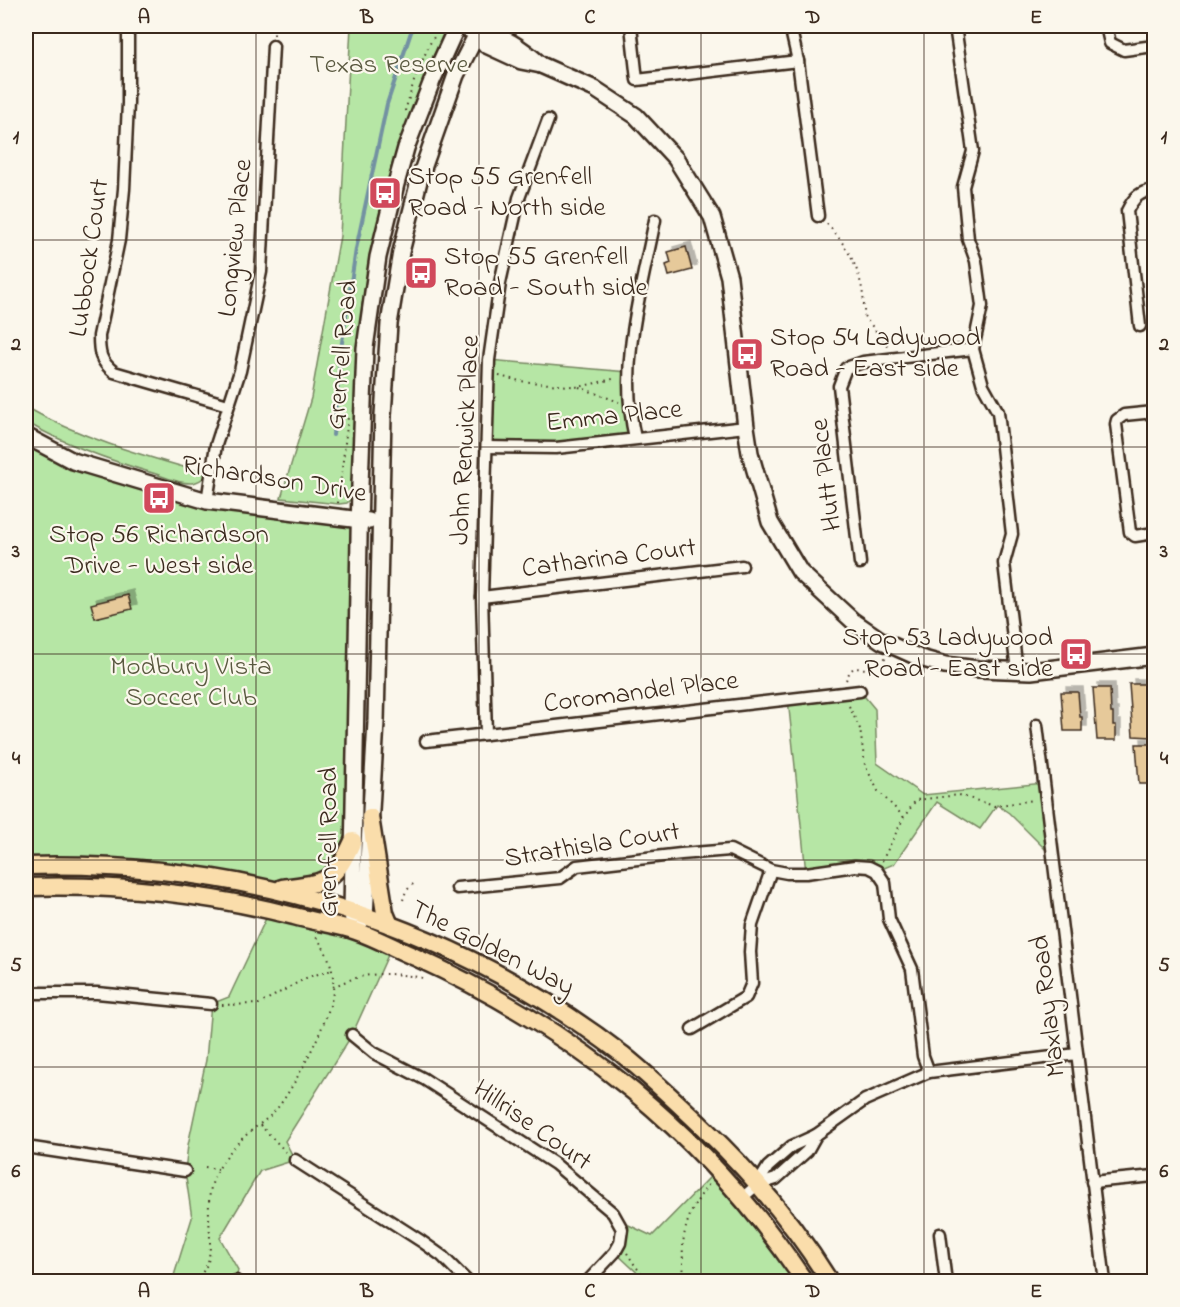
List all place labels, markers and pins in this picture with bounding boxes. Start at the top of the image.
place label: Stop 55 Grenfell Road - North side [408,158,606,228]
bus stop icon: Stop 55 Grenfell Road - North side [367,175,403,211]
place label: Stop 55 Grenfell Road - South side [444,238,649,308]
bus stop icon: Stop 55 Grenfell Road - South side [403,255,439,291]
place label: Stop 54 Ladywood Road - East side [770,319,981,389]
bus stop icon: Stop 54 Ladywood Road - East side [729,336,765,372]
bus stop icon: Stop 56 Richardson Drive - West side [141,480,177,516]
place label: Stop 56 Richardson Drive - West side [49,516,269,586]
place label: Stop 53 Ladywood Road - East side [842,619,1054,689]
bus stop icon: Stop 53 Ladywood Road - East side [1058,636,1094,672]

